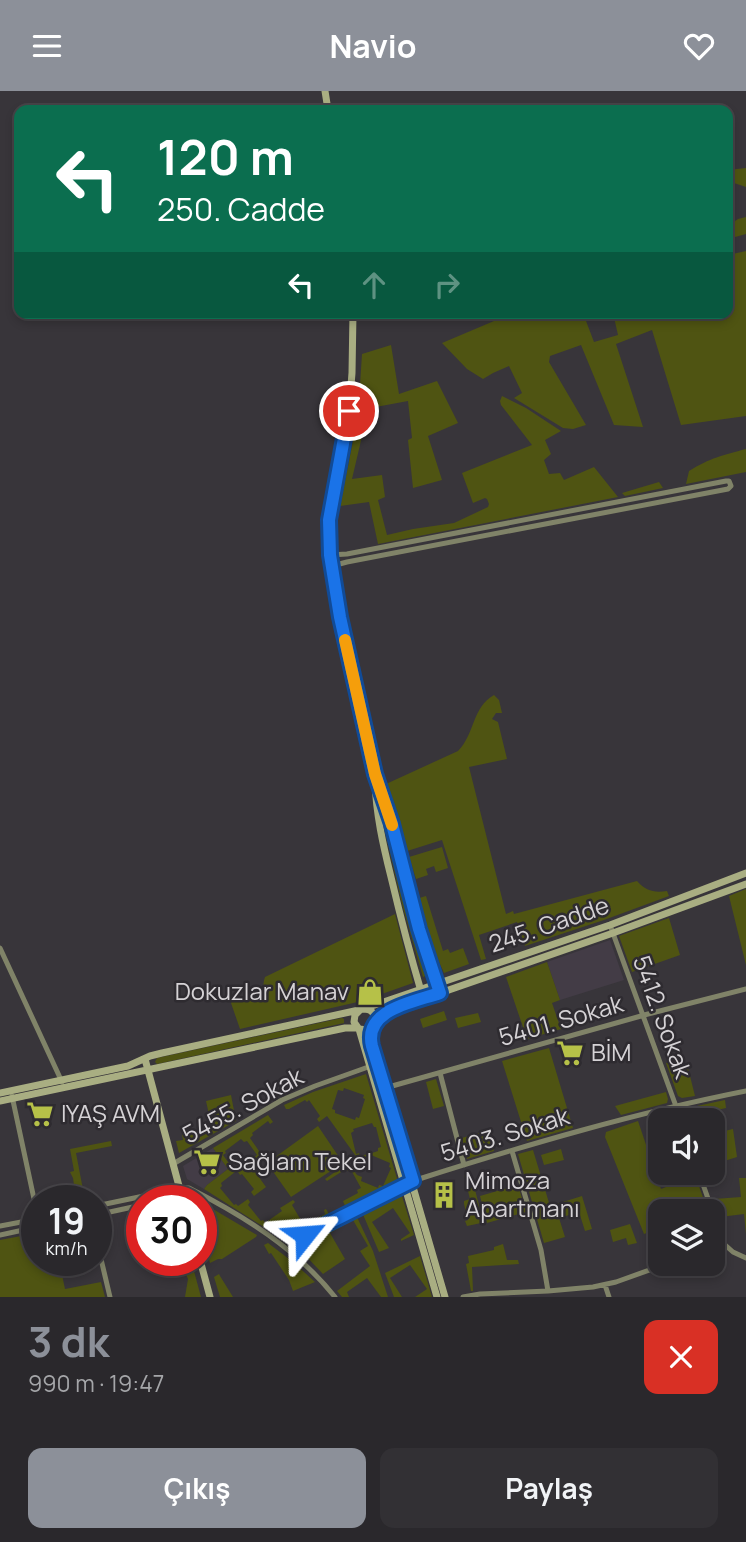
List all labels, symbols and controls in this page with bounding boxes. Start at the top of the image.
text: Navio [329,24,417,68]
icon: menu [28,27,66,65]
icon: heart [680,27,718,65]
text: 120 m [157,123,294,190]
icon: left [42,133,133,224]
text: 250. Cadde [157,187,325,231]
icon: left [282,266,320,304]
icon: ahead [355,266,393,304]
icon: right [428,266,466,304]
pin [319,381,379,441]
icon: arrive [330,392,368,430]
street label: 245. Cadde [484,888,613,960]
street label: 5412. Sokak [626,951,701,1083]
place label: Dokuzlar Manav [175,974,349,1007]
shop icon: Dokuzlar Manav [355,977,385,1007]
street label: 5401. Sokak [494,986,628,1053]
place label: BİM [591,1035,632,1068]
supermarket icon: BİM [555,1038,585,1068]
street label: 5455. Sokak [176,1058,310,1150]
place label: IYAŞ AVM [61,1096,160,1129]
street label: 5403. Sokak [436,1098,574,1169]
supermarket icon: IYAŞ AVM [25,1099,55,1129]
map controls [648,1108,725,1276]
button: sound [648,1108,725,1185]
place label: Sağlam Tekel [228,1144,372,1177]
supermarket icon: Sağlam Tekel [192,1147,222,1177]
place label: Mimoza Apartmanı [465,1163,580,1224]
building icon: Mimoza Apartmanı [429,1180,459,1210]
speed limit sign: 30 [126,1185,217,1276]
text: 19 [48,1197,85,1245]
position arrow [268,1198,342,1272]
button: layers [648,1199,725,1276]
text: km/h [46,1236,87,1260]
text: 3 dk [28,1312,109,1370]
button: close [644,1320,718,1394]
text: 990 m · 19:47 [28,1367,164,1399]
button: Çıkış [28,1448,366,1528]
button: Paylaş [380,1448,718,1528]

